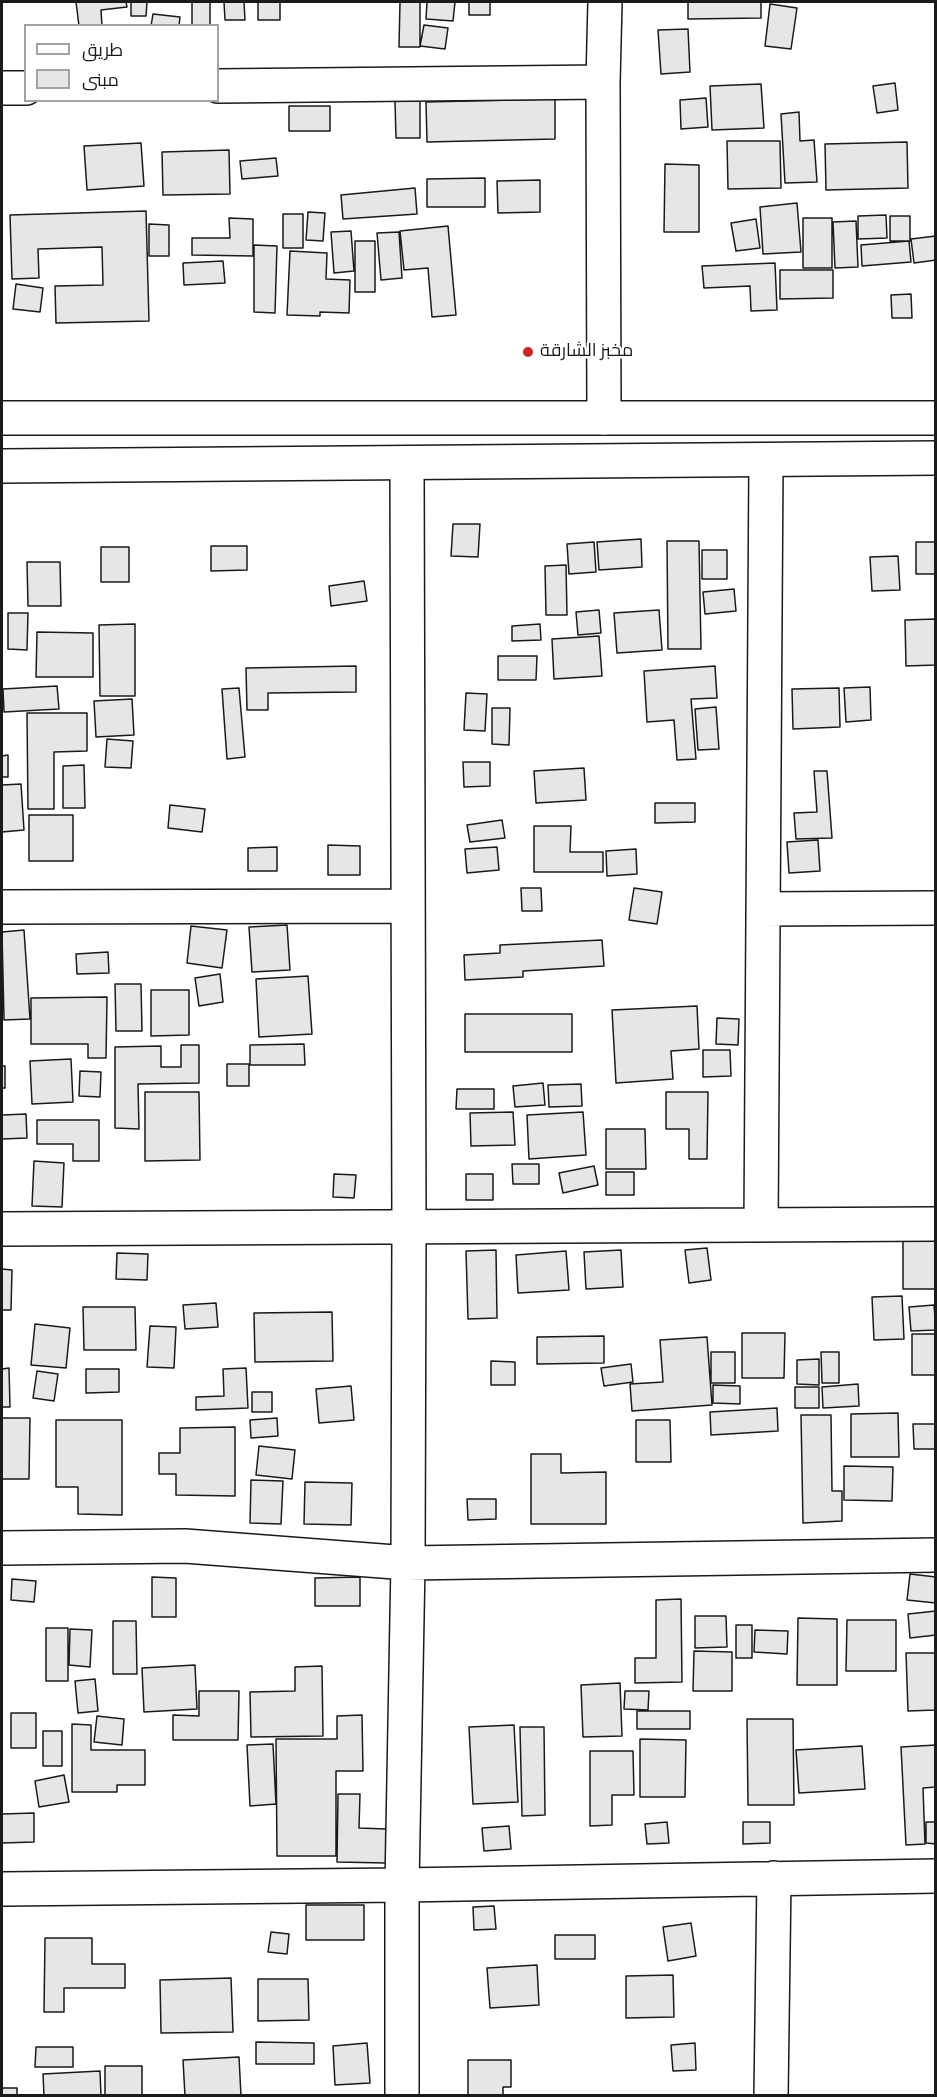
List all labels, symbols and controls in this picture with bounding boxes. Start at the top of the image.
legend [24,24,219,102]
text: طريق [82,38,123,63]
text: مبنى [82,68,119,93]
place label: مخبز الشارقة [540,341,633,363]
marker: مخبز الشارقة [521,345,535,359]

